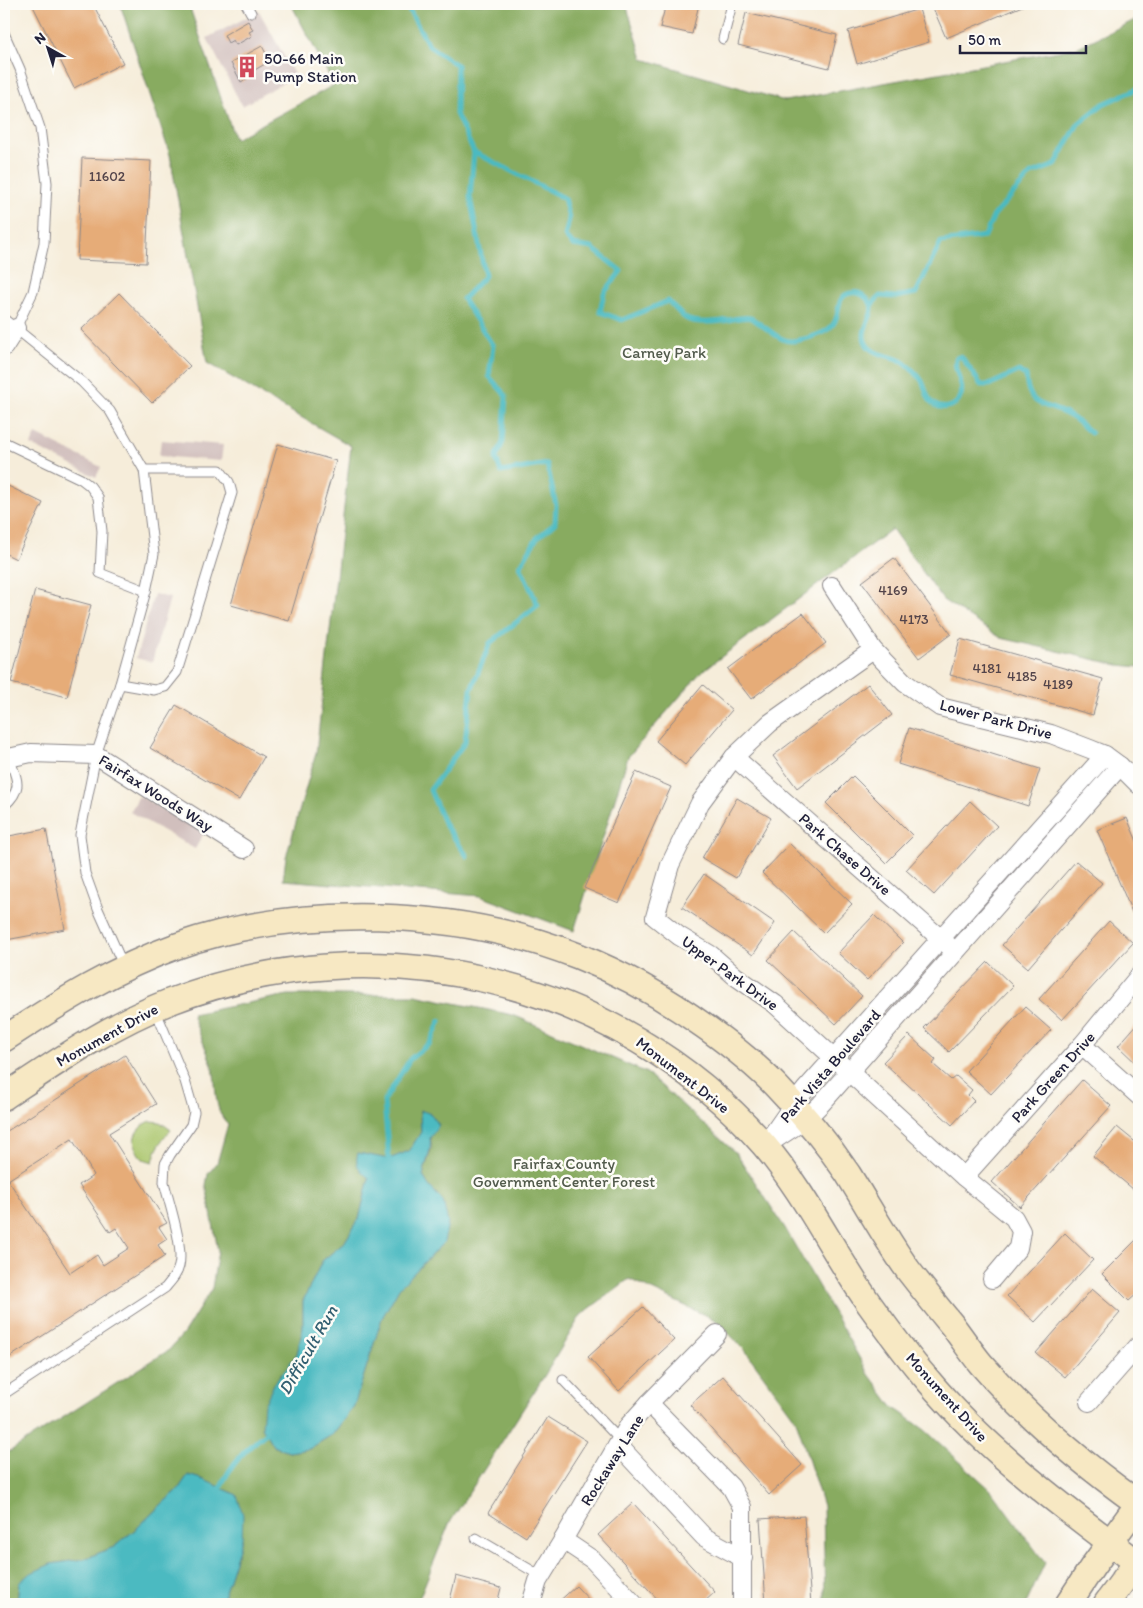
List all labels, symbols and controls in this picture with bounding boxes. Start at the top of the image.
north arrow [22,22,72,72]
scale bar [960,22,1087,54]
text: N [31,29,49,48]
text: 50 m [968,31,1001,49]
place label: 50-66 Main Pump Station [264,49,357,86]
building icon: 50-66 Main Pump Station [234,54,260,80]
house number: 11602 [89,168,126,185]
park label: Carney Park [622,343,706,362]
house number: 4169 [878,582,908,599]
house number: 4173 [899,611,929,628]
house number: 4181 [972,660,1002,677]
house number: 4185 [1007,668,1037,685]
house number: 4189 [1043,676,1073,693]
street label: Lower Park Drive [938,695,1054,743]
street label: Fairfax Woods Way [95,750,217,836]
street label: Park Chase Drive [795,809,895,899]
street label: Upper Park Drive [678,931,782,1015]
street label: Monument Drive [53,999,161,1071]
street label: Park Vista Boulevard [776,1005,885,1127]
street label: Park Green Drive [1007,1027,1099,1127]
street label: Monument Drive [632,1033,734,1117]
park label: Fairfax County Government Center Forest [473,1154,655,1191]
water label: Difficult Run [274,1301,343,1399]
street label: Monument Drive [902,1348,992,1446]
street label: Rockaway Lane [576,1411,648,1509]

